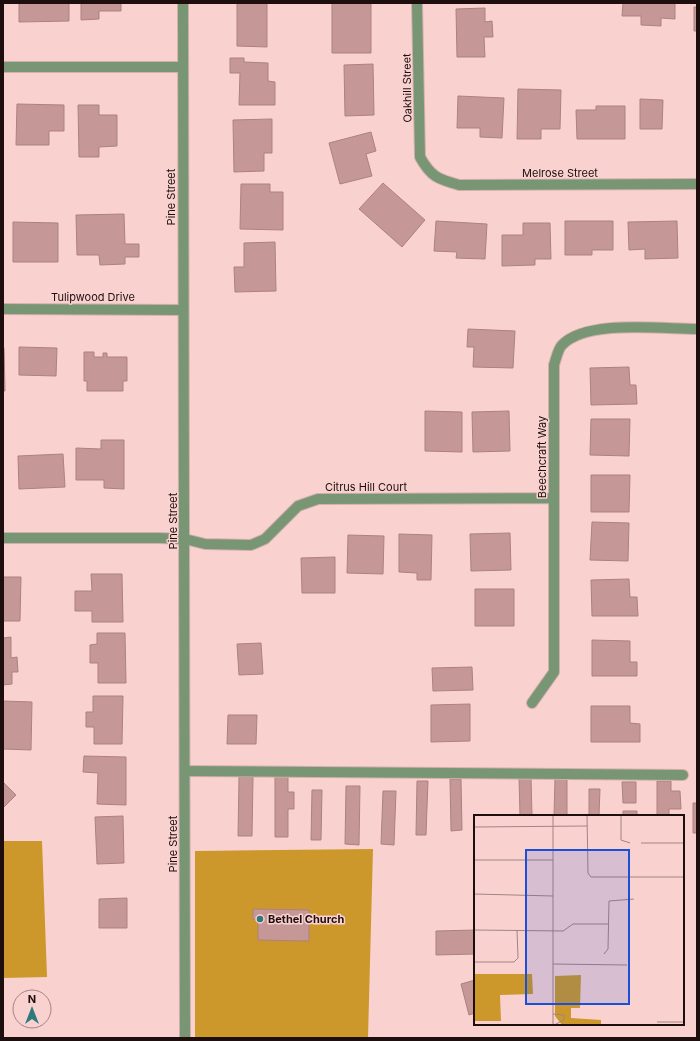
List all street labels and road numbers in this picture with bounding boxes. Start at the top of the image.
street label: Oakhill Street [399,53,415,123]
street label: Melrose Street [522,166,598,180]
street label: Pine Street [164,168,178,225]
street label: Tulipwood Drive [51,290,135,304]
street label: Beechcraft Way [535,416,549,498]
street label: Citrus Hill Court [325,480,407,494]
street label: Pine Street [166,492,180,549]
street label: Pine Street [166,815,180,872]

